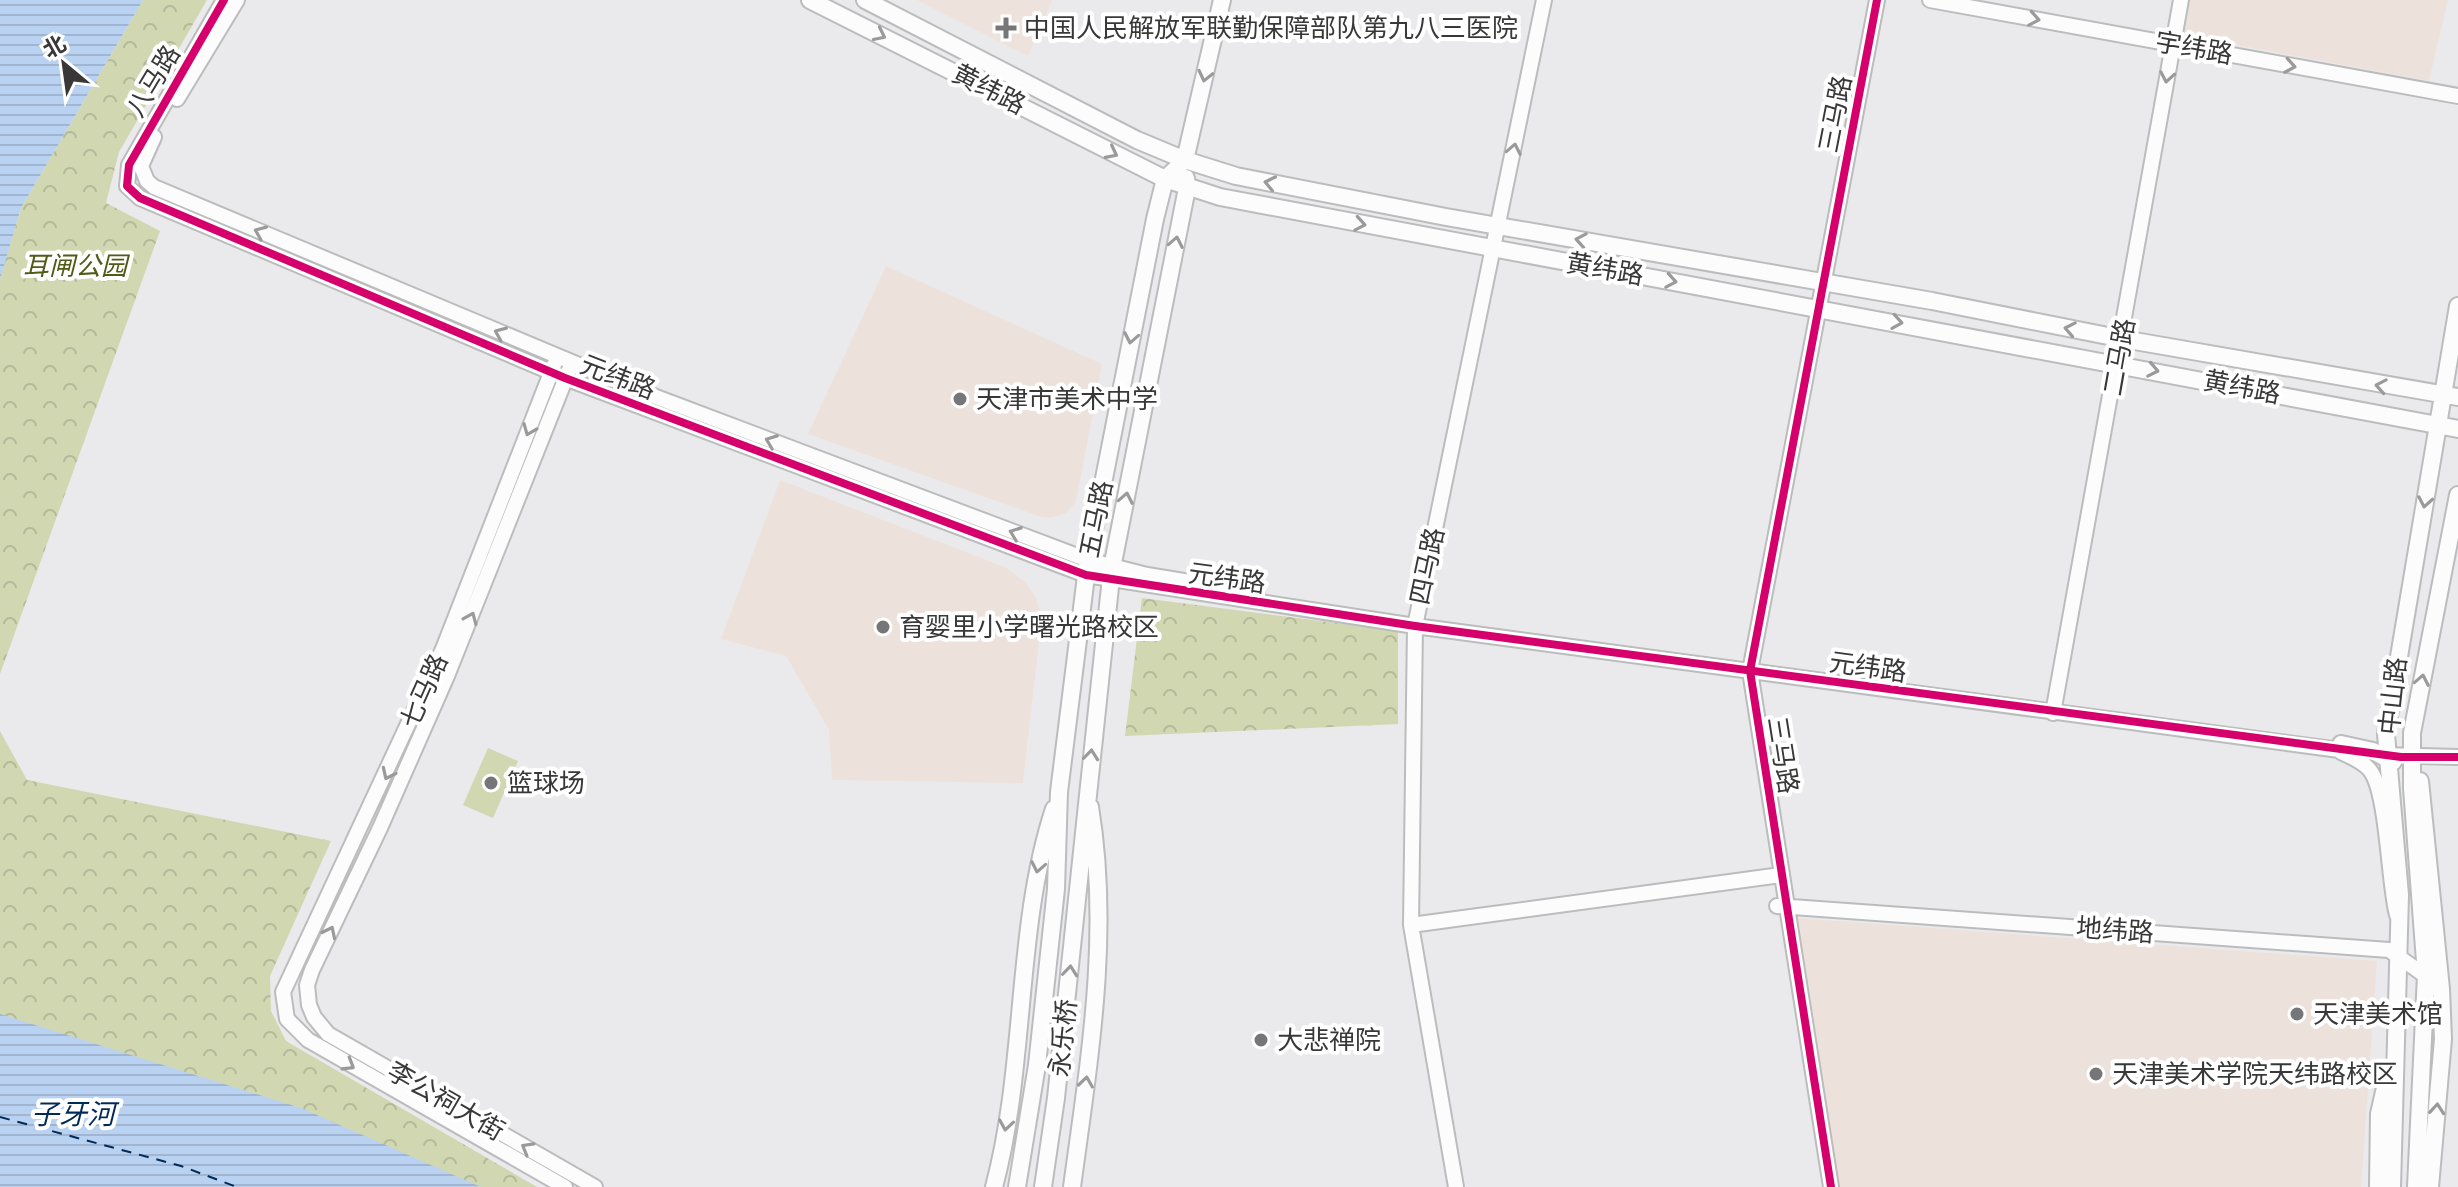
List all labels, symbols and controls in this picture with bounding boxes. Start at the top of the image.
place label: 中国人民解放军联勤保障部队第九八三医院 [1024,9,1518,45]
one-way arrow [2028,9,2041,26]
marker: 中国人民解放军联勤保障部队第九八三医院 [995,17,1017,39]
street label: 宇纬路 [2153,23,2236,72]
north arrow [24,24,104,104]
one-way arrow [872,25,887,40]
text: 北 [37,27,71,64]
street label: 八马路 [117,38,188,123]
street label: 黄纬路 [947,54,1032,122]
one-way arrow [2283,56,2297,73]
one-way arrow [1197,69,1214,82]
one-way arrow [2159,70,2176,84]
street label: 三马路 [1809,72,1859,156]
one-way arrow [1505,142,1522,156]
one-way arrow [1103,143,1118,158]
one-way arrow [1263,175,1277,192]
one-way arrow [1353,215,1367,232]
one-way arrow [254,225,269,241]
one-way arrow [1574,232,1587,249]
one-way arrow [1167,236,1184,250]
street label: 黄纬路 [1564,244,1647,293]
park label: 耳闸公园 [23,247,131,283]
one-way arrow [1664,272,1677,289]
one-way arrow [1891,313,1904,330]
street label: 二马路 [2094,315,2143,398]
one-way arrow [2063,321,2077,338]
one-way arrow [494,327,508,343]
one-way arrow [1124,331,1141,345]
street label: 元纬路 [575,345,661,407]
one-way arrow [2146,361,2160,378]
street label: 黄纬路 [2200,361,2284,411]
one-way arrow [2374,378,2388,395]
place label: 天津市美术中学 [976,380,1158,416]
marker: 天津市美术中学 [951,390,969,408]
one-way arrow [522,422,539,436]
one-way arrow [765,434,779,451]
street label: 五马路 [1070,477,1120,561]
one-way arrow [1117,491,1134,505]
one-way arrow [2417,495,2434,509]
street label: 四马路 [1400,524,1452,608]
one-way arrow [1009,526,1023,543]
street label: 元纬路 [1186,554,1268,600]
place label: 育婴里小学曙光路校区 [899,608,1159,644]
one-way arrow [461,612,477,626]
marker: 育婴里小学曙光路校区 [874,618,892,636]
street label: 元纬路 [1827,643,1909,689]
street label: 七马路 [391,648,455,734]
street label: 中山路 [2370,655,2414,737]
one-way arrow [2412,673,2429,686]
street label: 三马路 [1760,714,1808,796]
one-way arrow [1083,748,1100,761]
place label: 篮球场 [507,764,585,800]
one-way arrow [381,766,397,780]
marker: 篮球场 [482,774,500,792]
one-way arrow [1030,860,1047,874]
street label: 地纬路 [2075,908,2155,950]
one-way arrow [321,926,336,941]
one-way arrow [1062,964,1079,977]
place label: 天津美术馆 [2313,995,2443,1031]
street label: 永乐桥 [1040,997,1084,1079]
marker: 天津美术馆 [2288,1005,2306,1023]
place label: 大悲禅院 [1277,1021,1381,1057]
marker: 大悲禅院 [1252,1031,1270,1049]
street label: 李公祠大街 [381,1052,512,1148]
one-way arrow [340,1055,355,1071]
place label: 天津美术学院天纬路校区 [2112,1055,2398,1091]
marker: 天津美术学院天纬路校区 [2087,1065,2105,1083]
one-way arrow [1077,1075,1094,1089]
water label: 子牙河 [31,1094,120,1132]
one-way arrow [2428,1102,2445,1115]
one-way arrow [998,1118,1015,1132]
one-way arrow [522,1142,536,1158]

